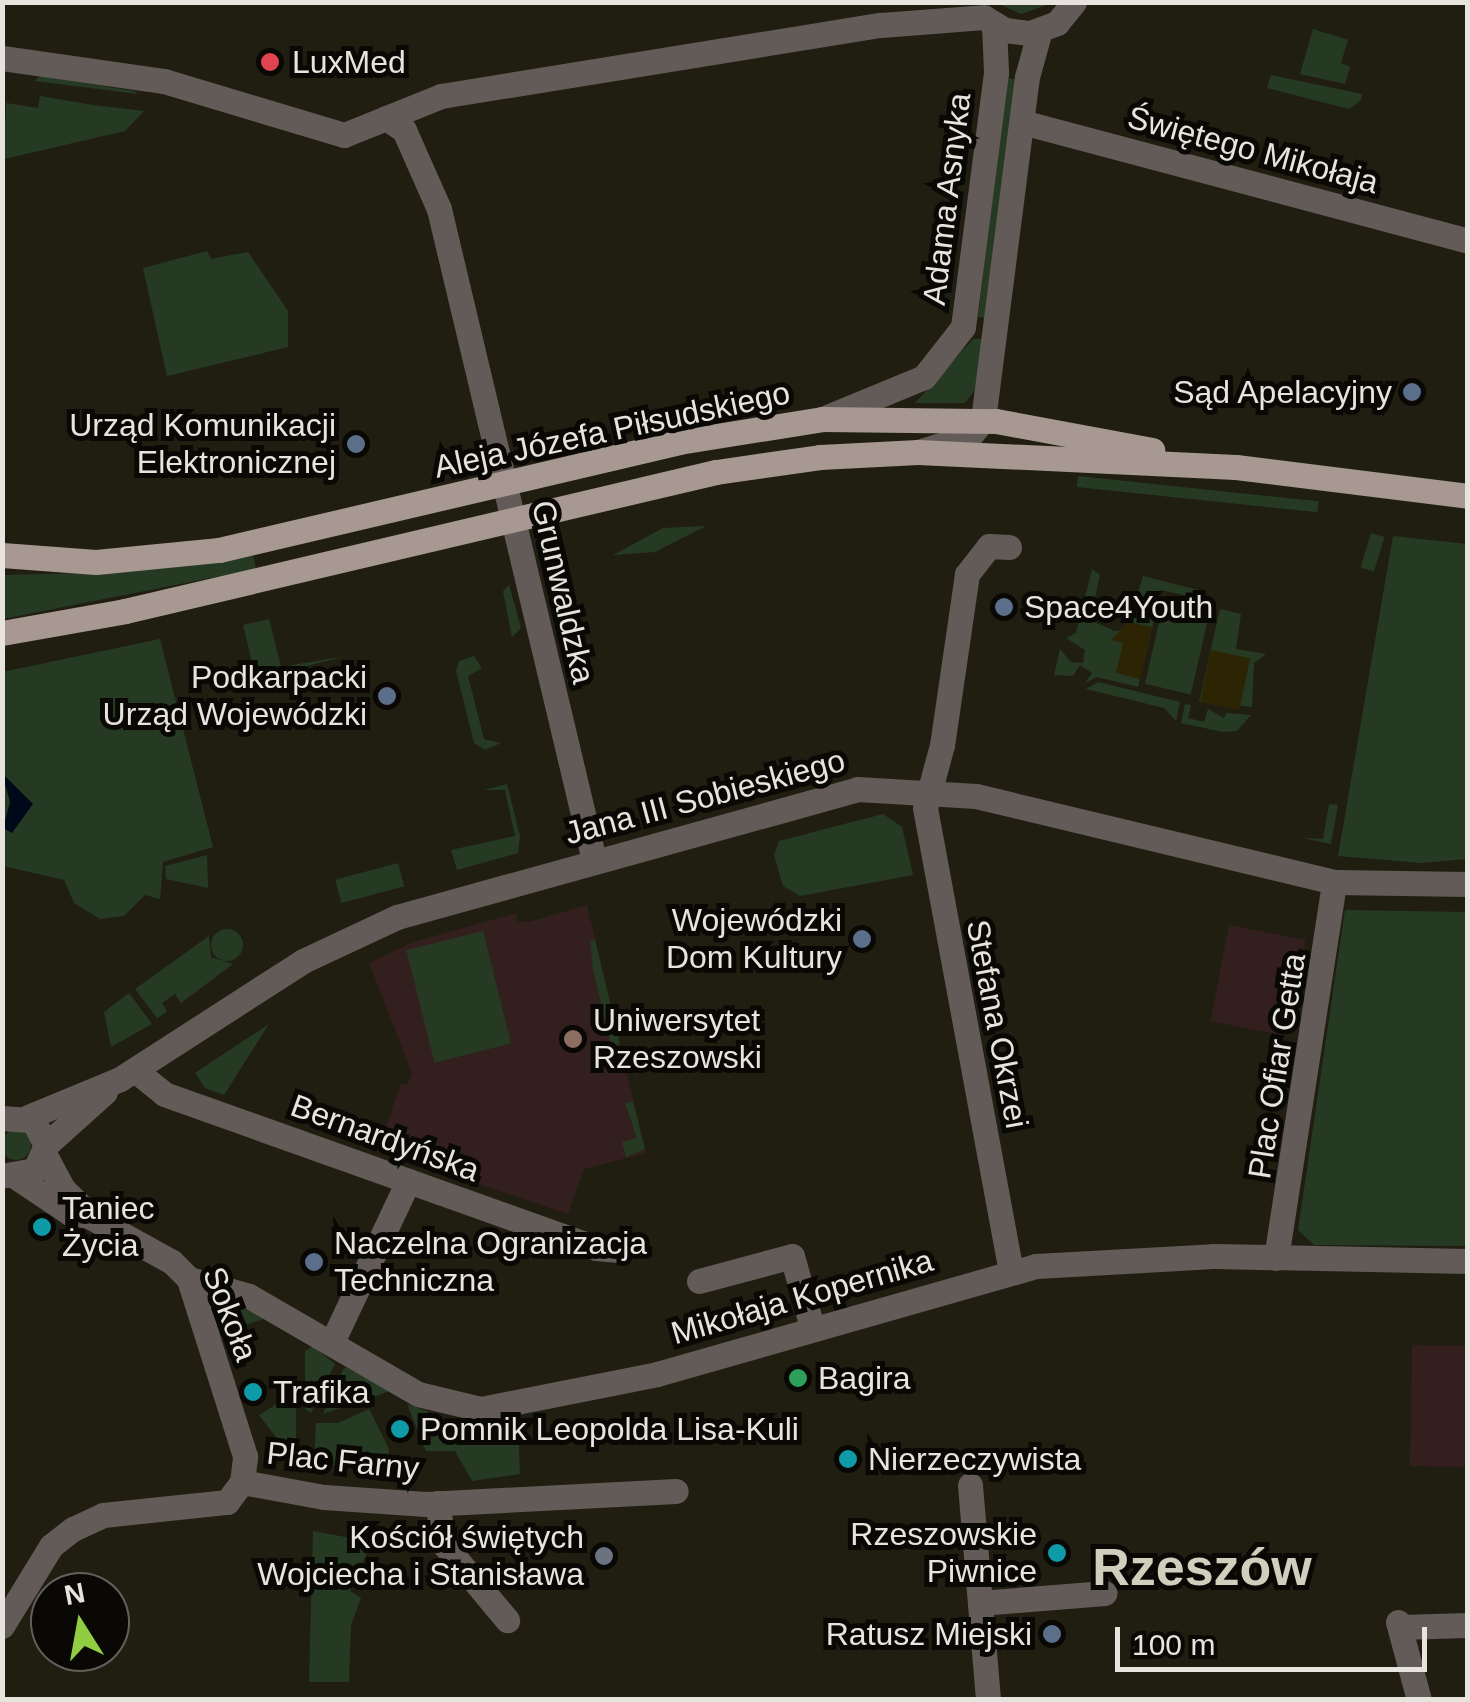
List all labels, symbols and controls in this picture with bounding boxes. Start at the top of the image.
place label: LuxMed [292,43,406,81]
marker: LuxMed [257,49,283,75]
street label: Adama Asnyka [915,90,979,308]
street label: Świętego Mikołaja [1123,98,1383,202]
street label: Aleja Józefa Piłsudskiego [431,373,793,487]
place label: Sąd Apelacyjny [1171,373,1392,411]
marker: Sąd Apelacyjny [1401,381,1423,403]
place label: Urząd Komunikacji Elektronicznej [69,407,336,482]
marker: Urząd Komunikacji Elektronicznej [345,433,367,455]
street label: Grunwaldzka [523,497,603,687]
place label: Space4Youth [1024,588,1213,626]
marker: Space4Youth [993,596,1015,618]
place label: Podkarpacki Urząd Wojewódzki [103,659,367,734]
marker: Podkarpacki Urząd Wojewódzki [376,685,398,707]
street label: Jana III Sobieskiego [561,741,849,853]
place label: Wojewódzki Dom Kultury [666,902,842,977]
street label: Stefana Okrzei [958,916,1036,1132]
marker: Wojewódzki Dom Kultury [851,928,873,950]
street label: Plac Ofiar Getta [1240,951,1314,1181]
place label: Uniwersytet Rzeszowski [593,1002,762,1077]
marker: Uniwersytet Rzeszowski [562,1028,584,1050]
street label: Bernardyńska [286,1086,484,1190]
place label: Taniec Życia [62,1190,154,1265]
marker: Taniec Życia [31,1216,53,1238]
place label: Naczelna Ogranizacja Techniczna [334,1225,647,1300]
street label: Mikołaja Kopernika [667,1241,937,1353]
marker: Naczelna Ogranizacja Techniczna [303,1251,325,1273]
street label: Sokoła [195,1261,265,1367]
place label: Bagira [818,1359,910,1397]
marker: Bagira [787,1367,809,1389]
place label: Trafika [273,1373,370,1411]
marker: Trafika [242,1381,264,1403]
place label: Pomnik Leopolda Lisa-Kuli [420,1410,799,1448]
marker: Pomnik Leopolda Lisa-Kuli [389,1418,411,1440]
street label: Plac Farny [265,1434,421,1488]
place label: Nierzeczywista [868,1440,1081,1478]
marker: Nierzeczywista [837,1448,859,1470]
place label: Rzeszowskie Piwnice [850,1516,1037,1591]
place label: Kościół świętych Wojciecha i Stanisława [257,1519,584,1594]
district label: Rzeszów [1092,1537,1312,1599]
marker: Rzeszowskie Piwnice [1046,1542,1068,1564]
marker: Kościół świętych Wojciecha i Stanisława [593,1545,615,1567]
north arrow [30,1572,130,1672]
text: N [62,1577,87,1611]
scale bar [1120,1607,1432,1669]
place label: Ratusz Miejski [826,1615,1032,1653]
marker: Ratusz Miejski [1041,1623,1063,1645]
text: 100 m [1132,1628,1215,1661]

